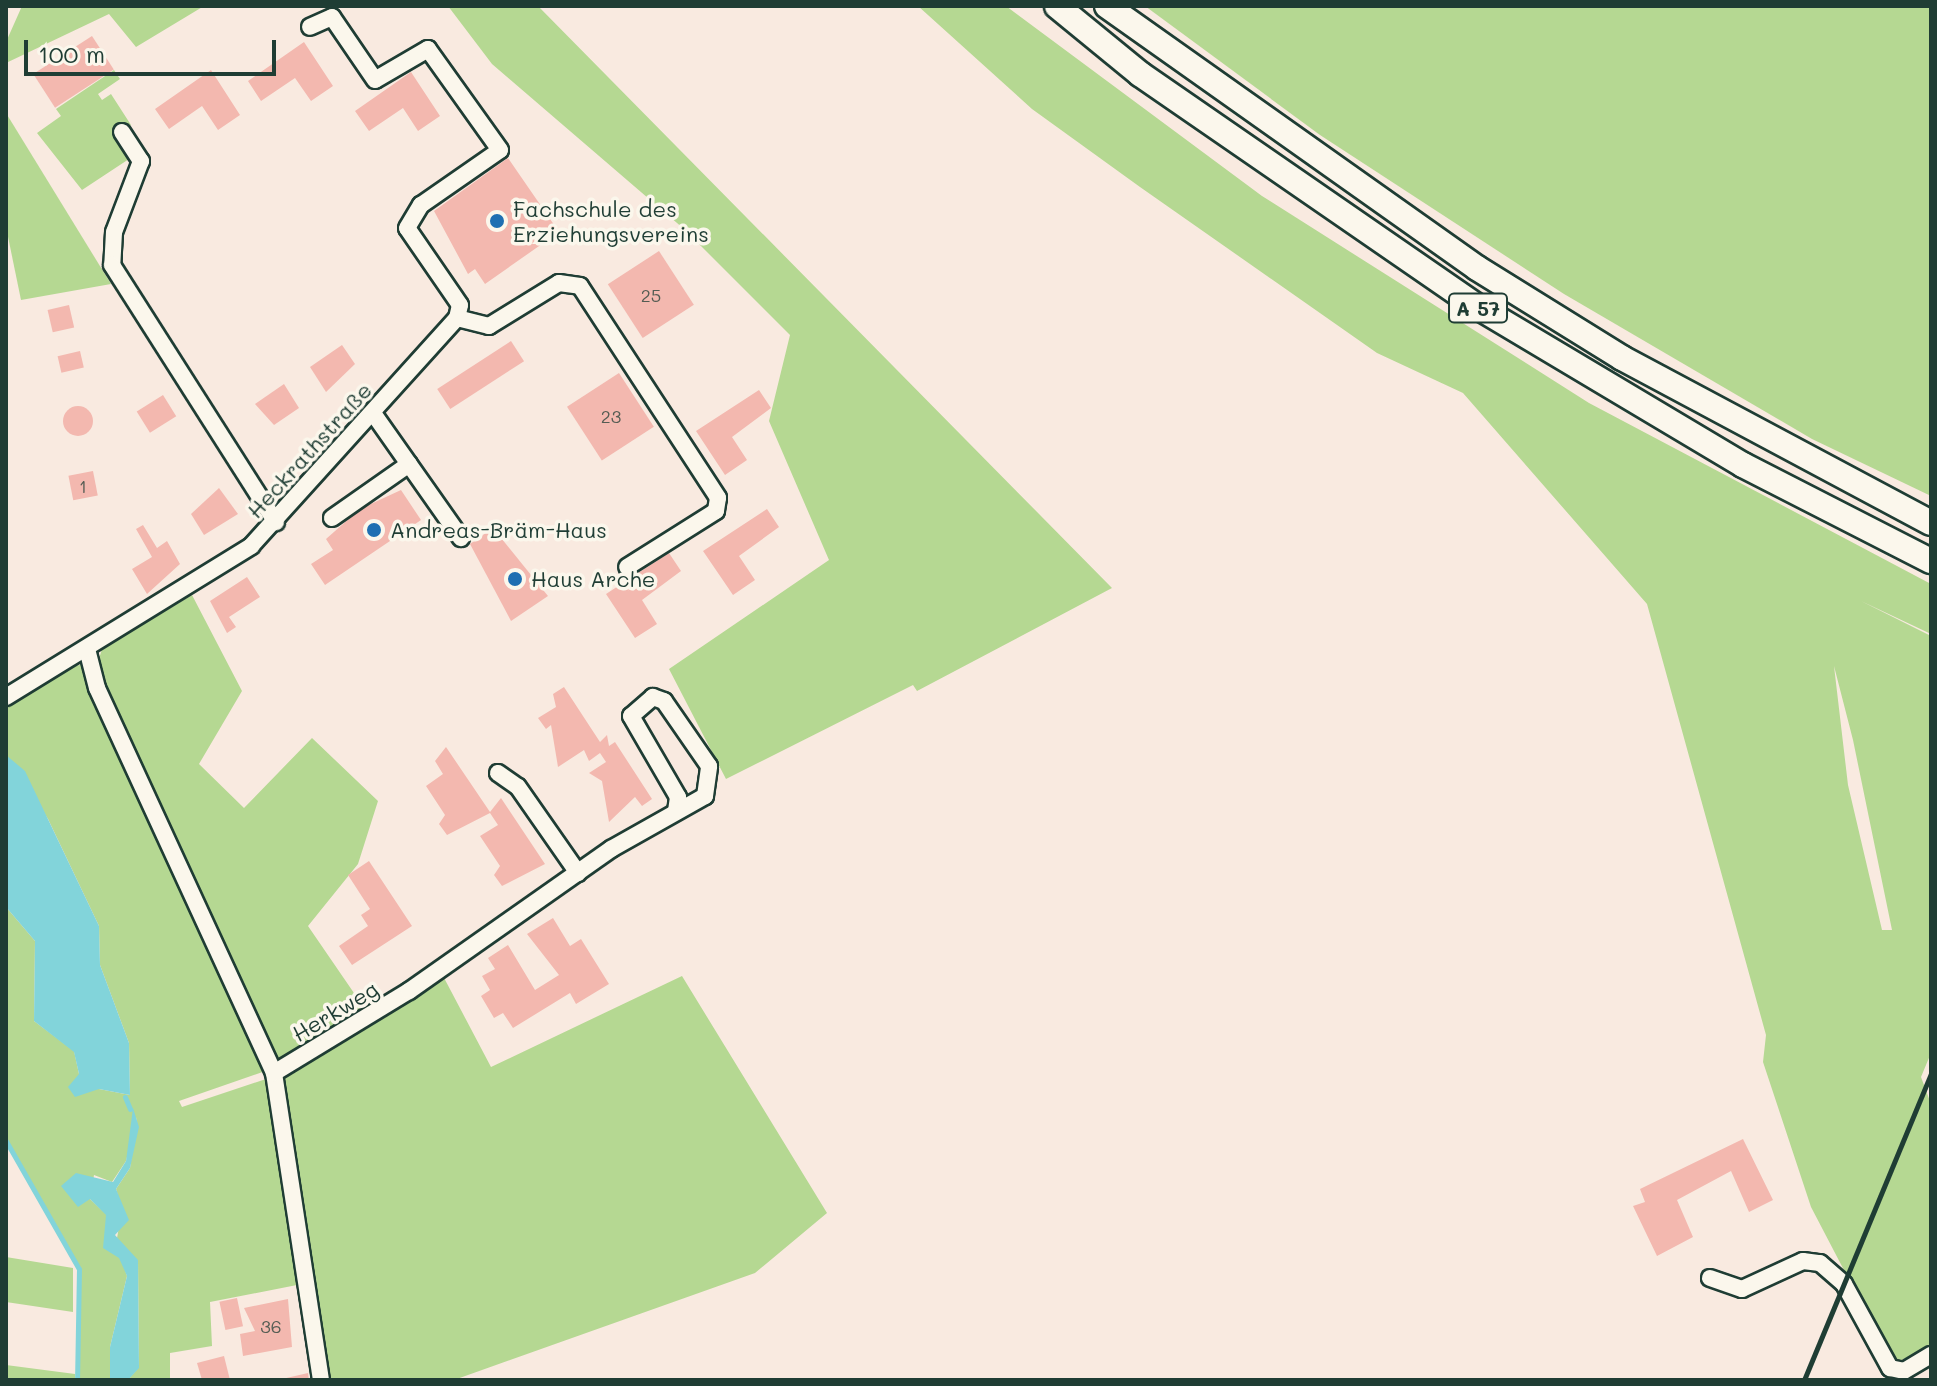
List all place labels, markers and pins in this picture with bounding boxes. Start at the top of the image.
place label: Fachschule des Erziehungsvereins [513,195,709,246]
marker: Fachschule des Erziehungsvereins [488,212,506,230]
place label: Andreas-Bräm-Haus [390,517,607,543]
marker: Andreas-Bräm-Haus [365,521,383,539]
place label: Haus Arche [531,566,655,592]
marker: Haus Arche [506,570,524,588]

